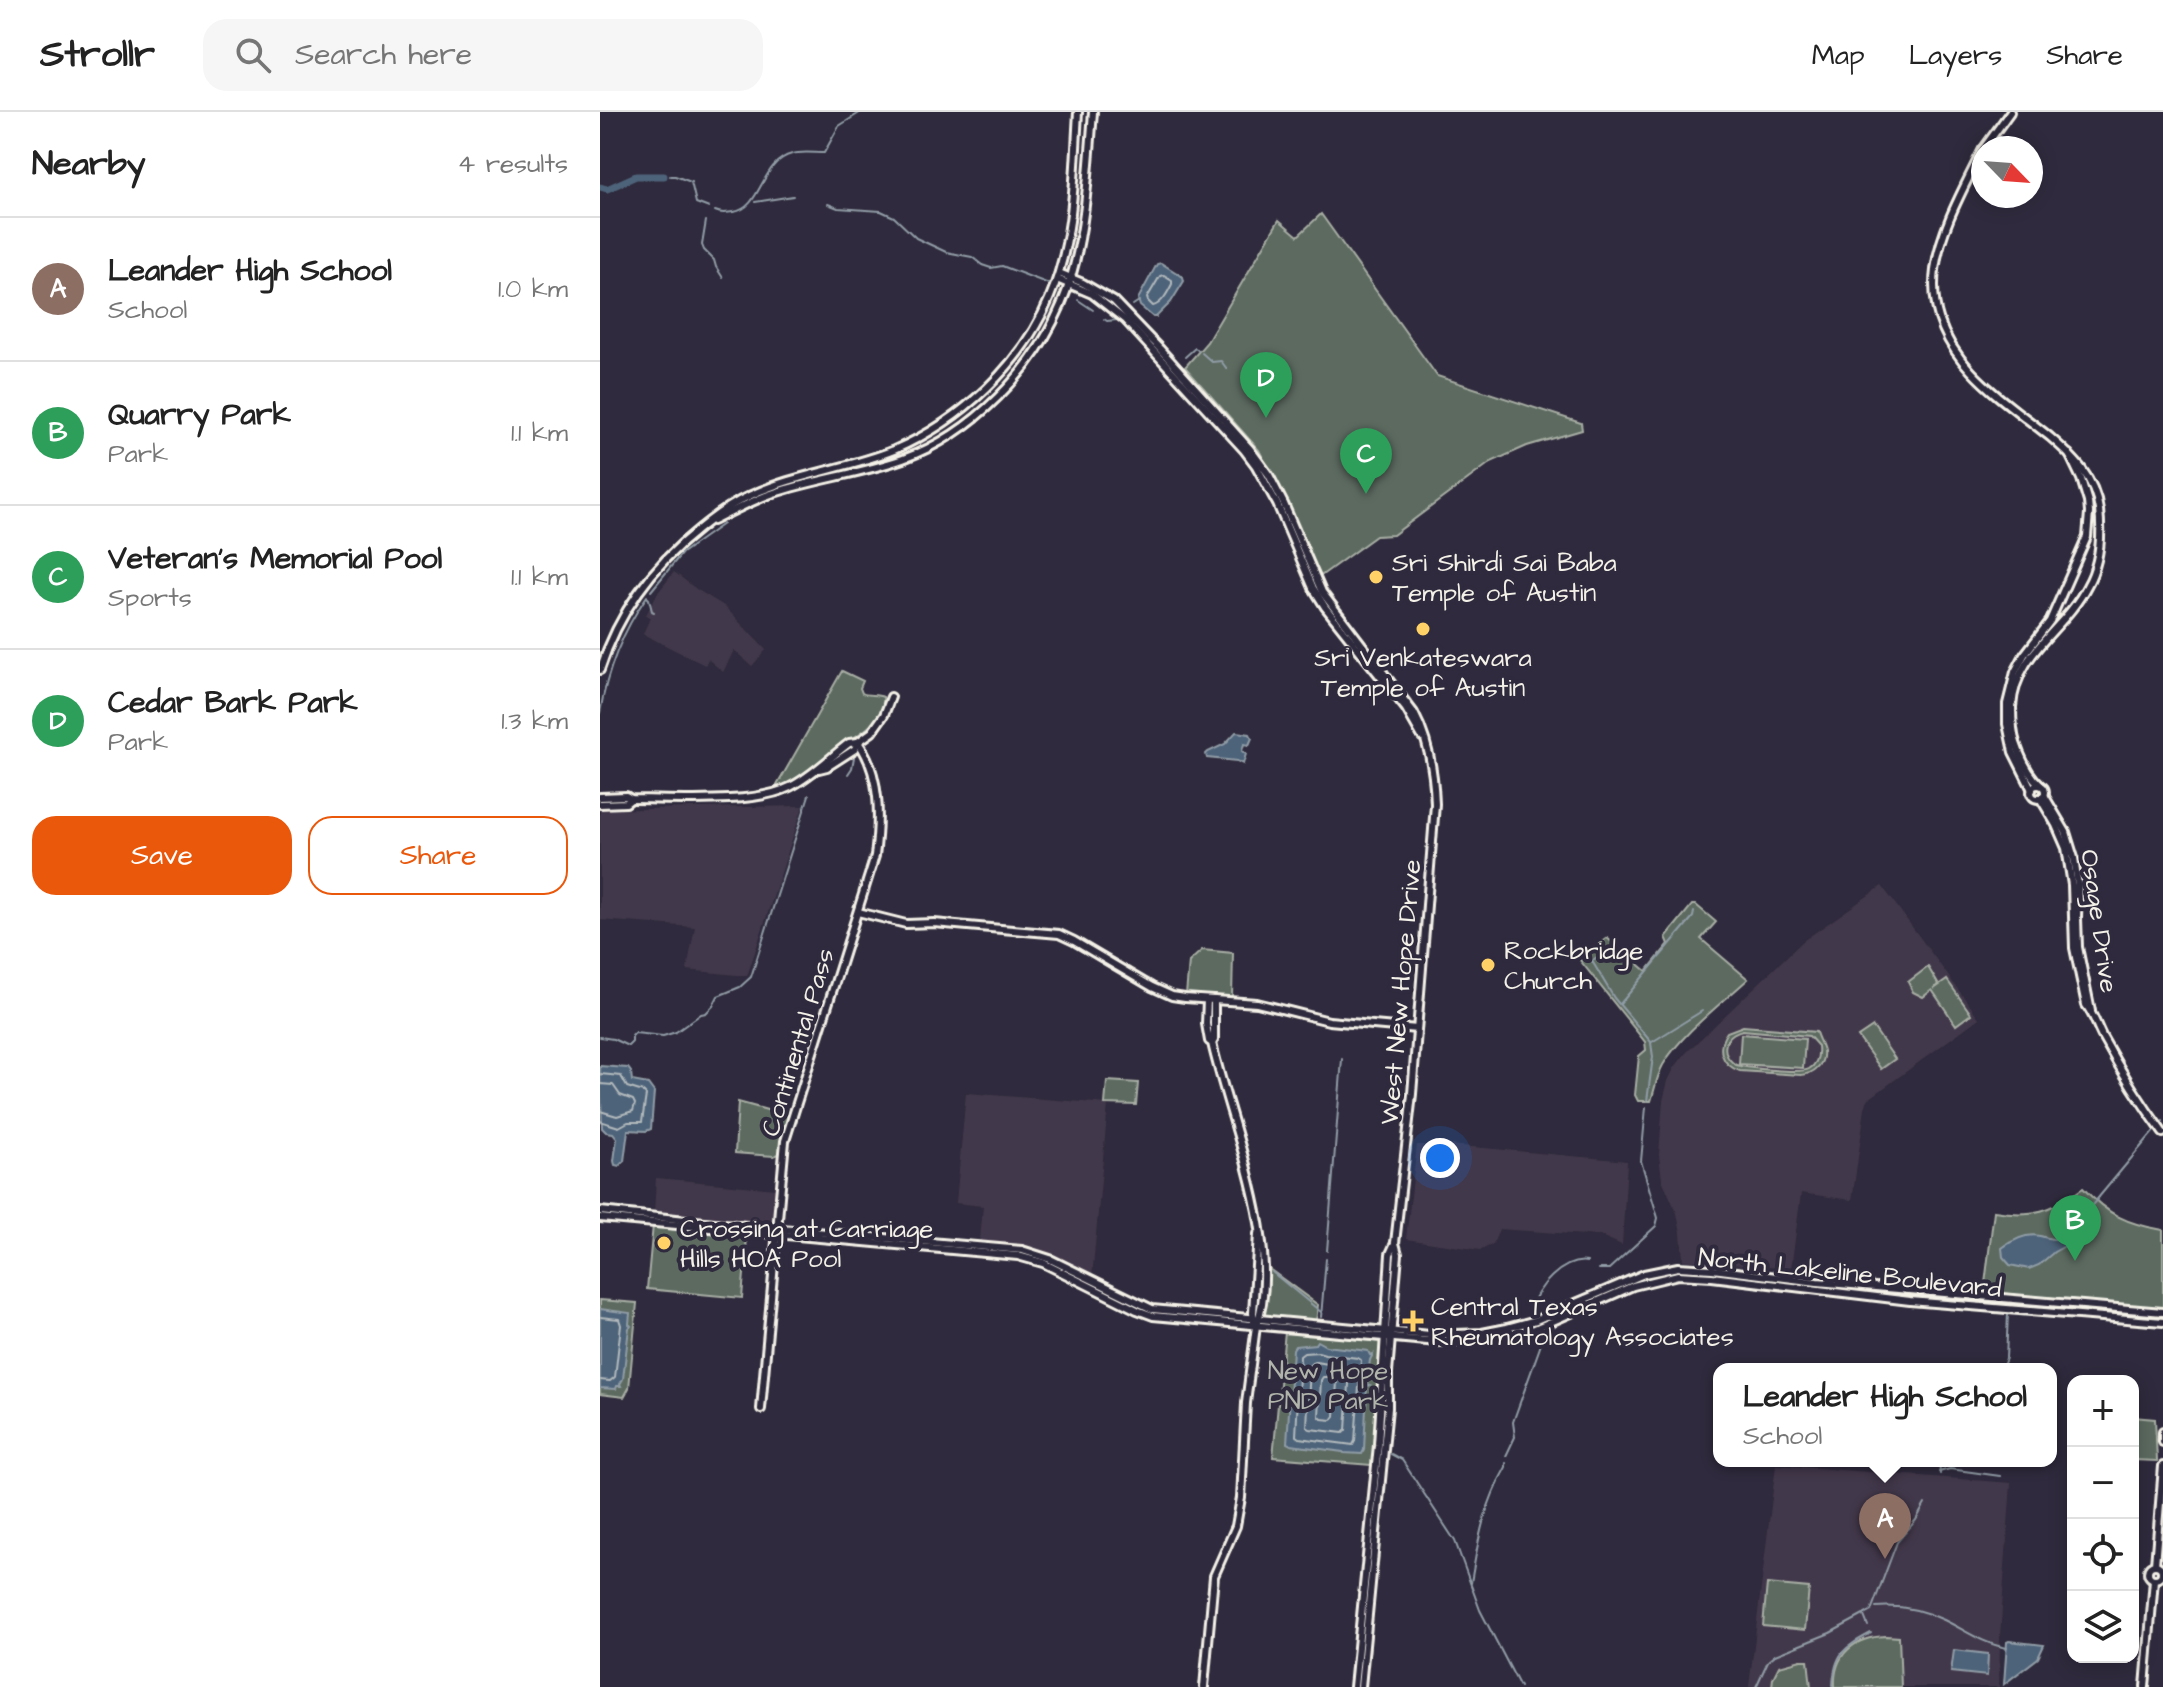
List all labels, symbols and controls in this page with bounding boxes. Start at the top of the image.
search box [203,19,763,91]
text: Strollr [40,29,155,81]
icon: search [231,33,275,77]
text: Search here [295,34,472,76]
text: Map [1812,36,1865,75]
text: Layers [1909,36,2002,75]
text: Share [2046,36,2123,75]
north arrow [1971,136,2043,208]
text: Nearby [32,140,146,188]
text: 4 results [458,146,568,182]
text: Leander High School [108,250,392,292]
text: A [50,271,66,307]
text: 1.0 km [498,271,568,307]
text: School [108,292,187,328]
pin: D [1240,352,1292,418]
text: Quarry Park [108,394,291,436]
text: B [49,415,67,451]
text: 1.1 km [511,415,568,451]
pin: C [1340,428,1392,494]
text: Park [108,436,168,472]
text: Veteran's Memorial Pool [108,538,442,580]
place label: Sri Shirdi Sai Baba Temple of Austin [1392,545,1617,611]
text: C [49,559,67,595]
text: 1.1 km [511,559,568,595]
marker: Sri Shirdi Sai Baba Temple of Austin [1367,568,1385,586]
text: Sports [108,580,192,616]
marker: Sri Venkateswara Temple of Austin [1414,620,1432,638]
place label: Sri Venkateswara Temple of Austin [1314,640,1532,706]
text: Cedar Bark Park [108,682,358,724]
text: D [50,703,66,739]
text: 1.3 km [501,703,568,739]
text: Park [108,724,168,760]
button: Save [32,816,292,895]
button: Share [308,816,568,895]
street label: Osage Drive [2069,847,2127,995]
street label: West New Hope Drive [1371,858,1431,1126]
place label: Rockbridge Church [1504,933,1643,999]
street label: Continental Pass [752,944,844,1141]
marker: Rockbridge Church [1479,956,1497,974]
your location [1420,1138,1460,1178]
pin: B [2049,1195,2101,1261]
place label: Crossing at Carriage Hills HOA Pool [680,1211,933,1277]
marker: Crossing at Carriage Hills HOA Pool [655,1234,673,1252]
street label: North Lakeline Boulevard [1697,1239,2003,1307]
place label: Central Texas Rheumatology Associates [1431,1289,1734,1357]
marker: Central Texas Rheumatology Associates [1402,1310,1424,1332]
park label: New Hope PND Park [1268,1353,1388,1419]
popup [1713,1363,2057,1467]
map controls [2067,1375,2139,1663]
button: + [2067,1375,2139,1447]
text: Leander High School [1743,1376,2027,1418]
text: School [1743,1418,1822,1454]
button: − [2067,1447,2139,1519]
pin: A [1859,1493,1911,1559]
button: locate [2067,1519,2139,1591]
button: layers [2067,1591,2139,1663]

